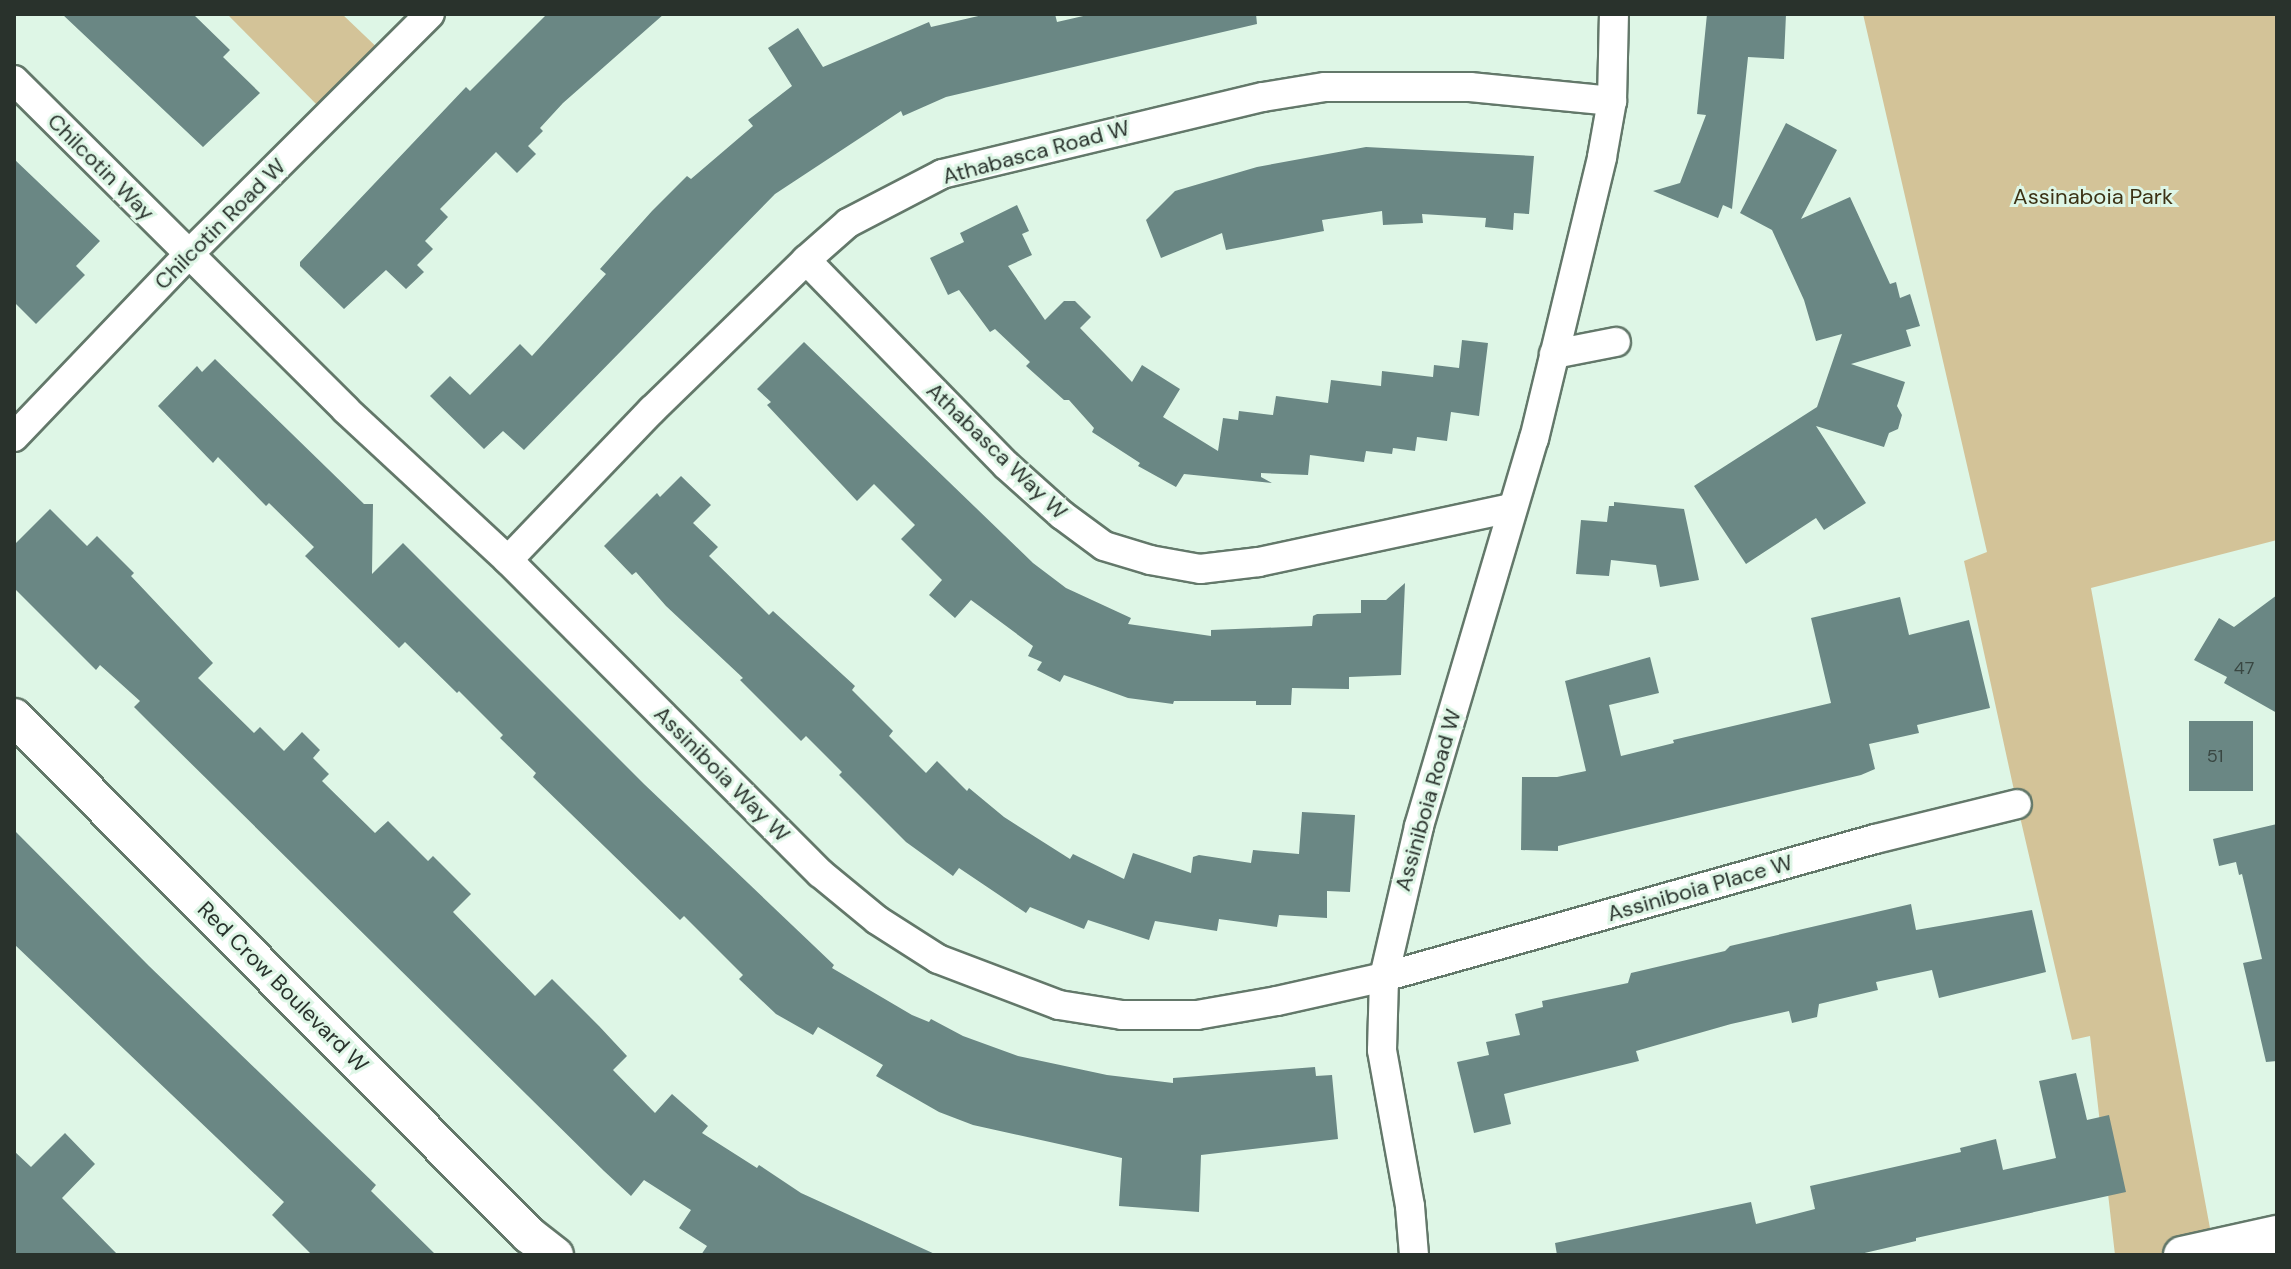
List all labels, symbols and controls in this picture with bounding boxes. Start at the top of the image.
street label: Chilcotin Way [42,108,160,226]
street label: Athabasca Road W [940,114,1132,190]
street label: Chilcotin Road W [149,153,291,295]
park label: Assinaboia Park [2013,184,2173,210]
street label: Athabasca Way W [921,377,1073,525]
house number: 47 [2234,657,2254,679]
street label: Assiniboia Way W [649,701,795,847]
street label: Assiniboia Road W [1389,706,1467,894]
house number: 51 [2207,745,2223,767]
street label: Assiniboia Place W [1604,849,1796,927]
street label: Red Crow Boulevard W [192,896,374,1078]

